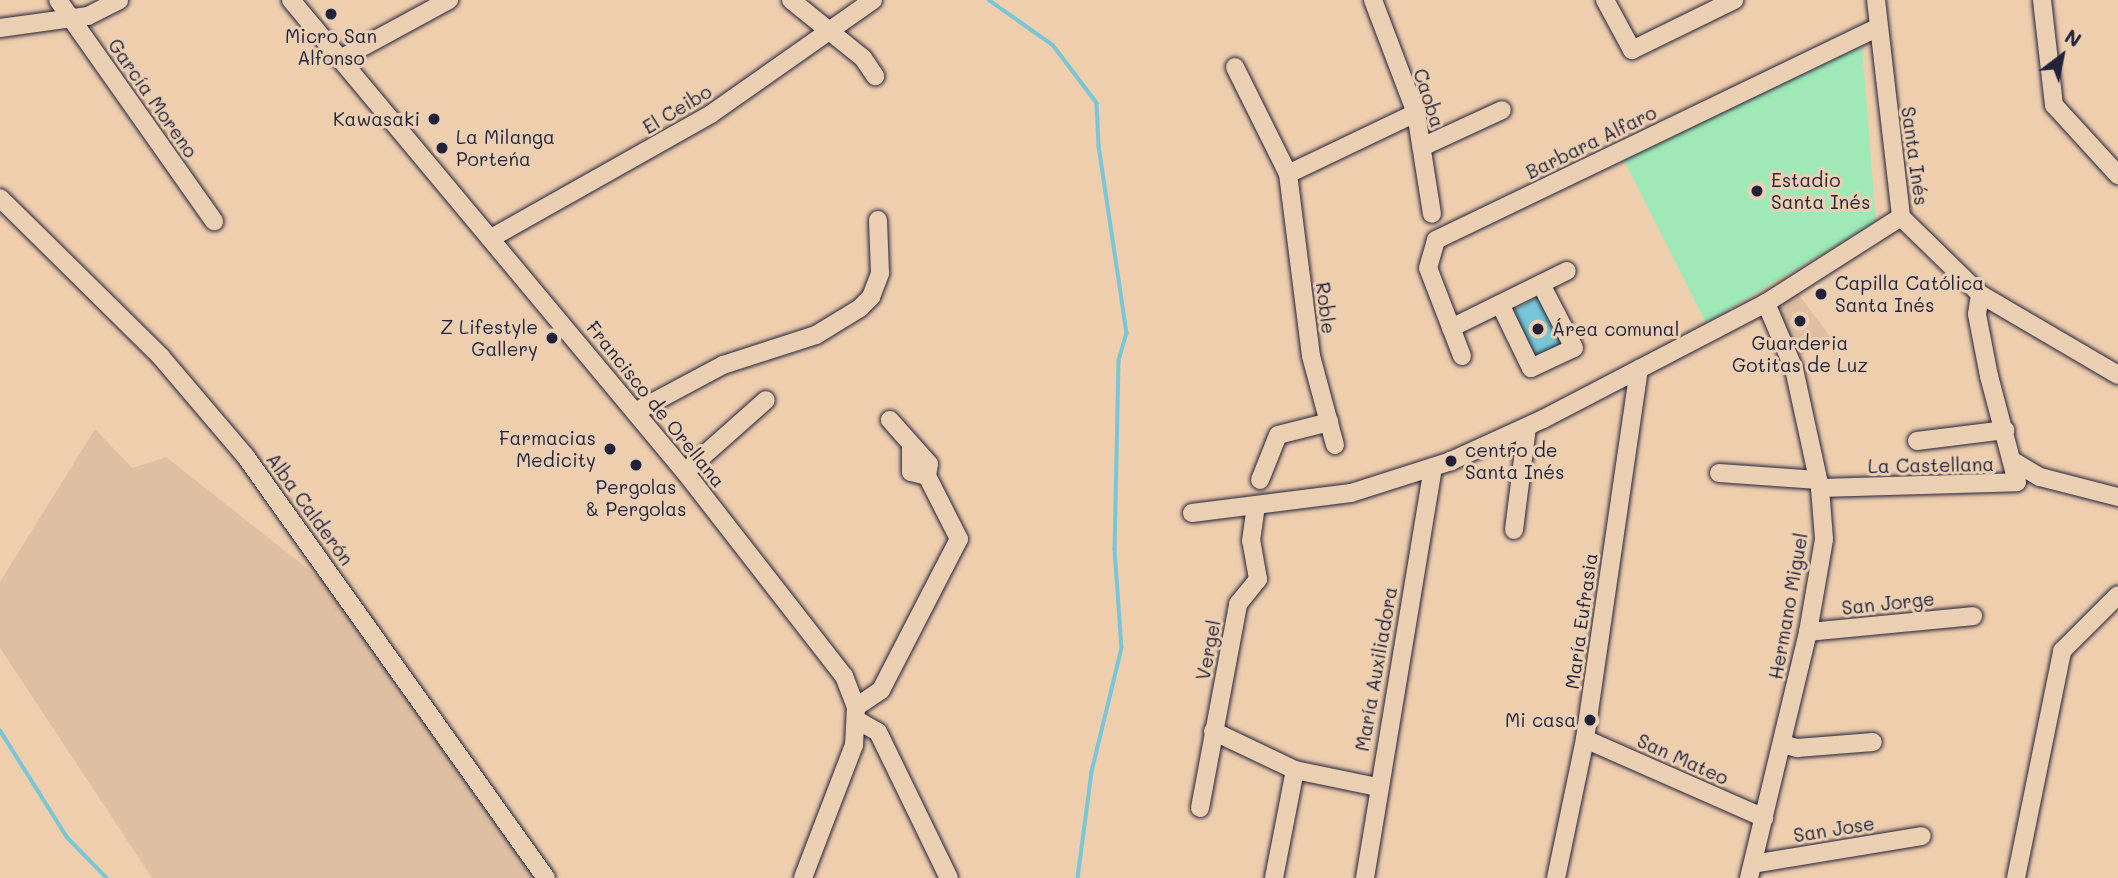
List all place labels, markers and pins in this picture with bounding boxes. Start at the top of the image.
marker: Micro San Alfonso [323,6,339,22]
place label: Micro San Alfonso [285,25,377,69]
place label: Kawasaki [333,108,420,130]
marker: Kawasaki [426,111,442,127]
place label: La Milanga Porteńa [456,126,555,170]
marker: La Milanga Porteńa [434,140,450,156]
place label: Estadio Santa Inés [1771,169,1871,213]
marker: Estadio Santa Inés [1749,183,1765,199]
place label: Capilla Católica Santa Inés [1835,272,1984,316]
marker: Capilla Católica Santa Inés [1813,286,1829,302]
marker: Guarderia Gotitas de Luz [1792,313,1808,329]
place label: Z Lifestyle Gallery [440,316,538,360]
place label: Área comunal [1552,318,1679,340]
marker: Área comunal [1530,321,1546,337]
marker: Z Lifestyle Gallery [544,330,560,346]
place label: Guarderia Gotitas de Luz [1732,332,1868,376]
place label: Farmacias Medicity [499,427,596,471]
place label: centro de Santa Inés [1465,439,1565,483]
marker: Farmacias Medicity [602,441,618,457]
marker: centro de Santa Inés [1443,453,1459,469]
marker: Pergolas & Pergolas [628,457,644,473]
place label: Pergolas & Pergolas [586,476,686,520]
place label: Mi casa [1505,709,1576,731]
marker: Mi casa [1582,712,1598,728]

